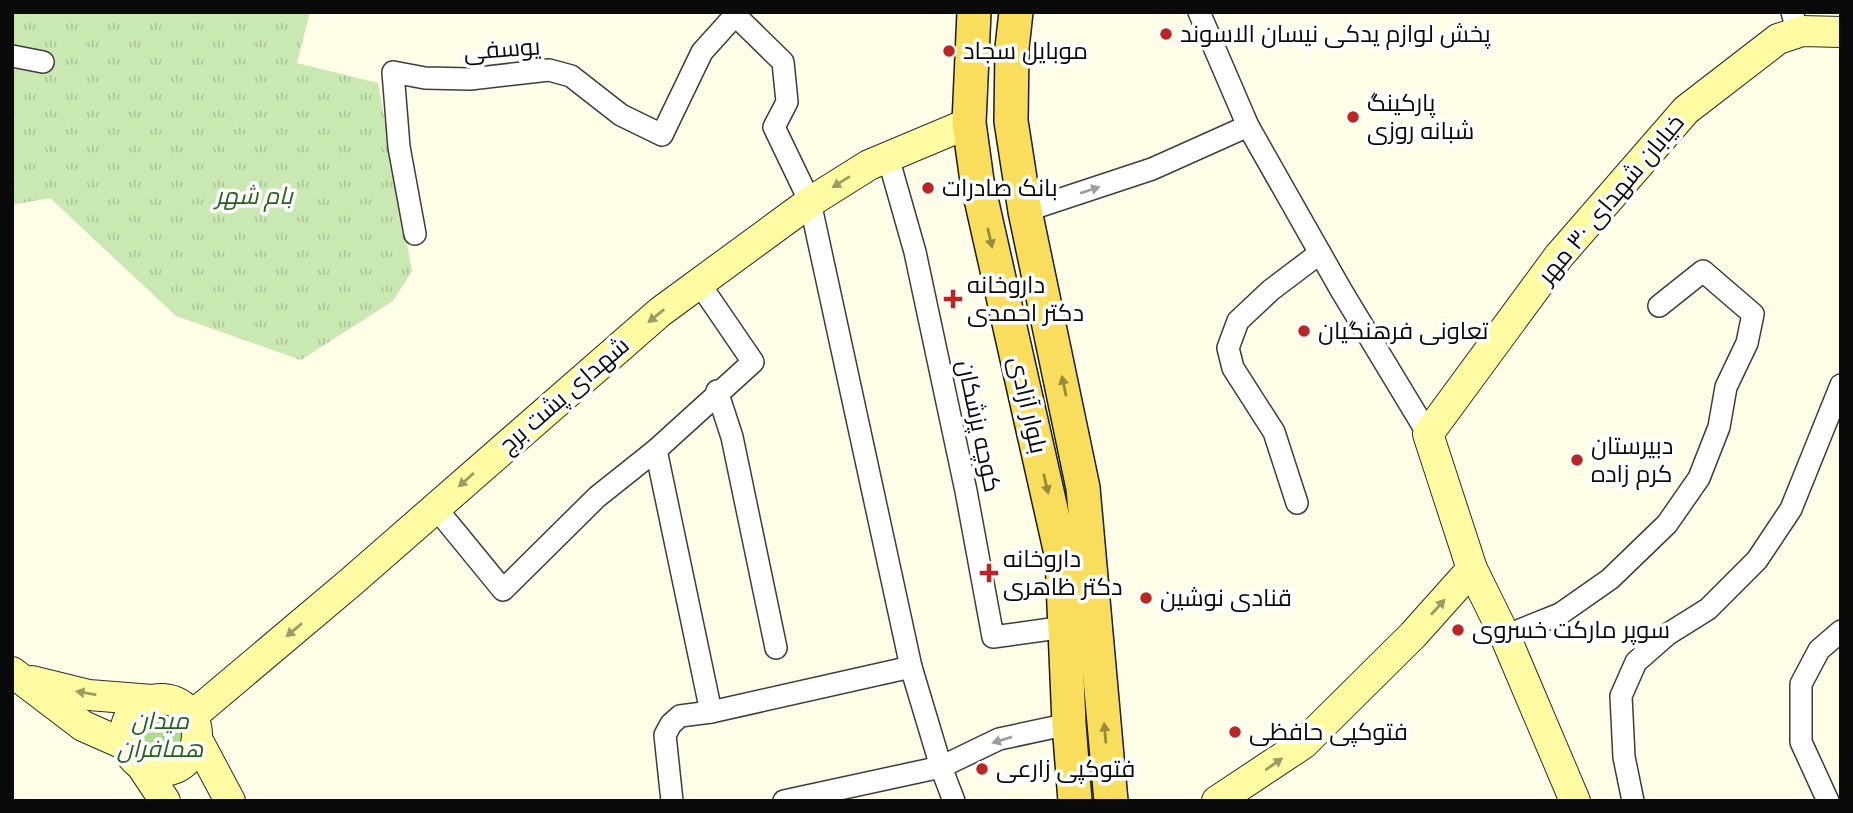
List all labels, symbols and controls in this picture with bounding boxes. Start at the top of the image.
place label: پخش لوازم یدکی نیسان الاسوند [1180,17,1491,53]
marker: پخش لوازم یدکی نیسان الاسوند [1158,26,1174,42]
street label: یوسفی [463,29,542,71]
place label: موبایل سجاد [963,34,1088,70]
marker: موبایل سجاد [941,43,957,59]
place label: پارکینگ شبانه روزی [1367,86,1474,150]
street label: خیابان شهدای ۳۰ مهر [1529,107,1694,294]
marker: پارکینگ شبانه روزی [1345,109,1361,125]
place label: بانک صادرات [942,171,1058,207]
one-way arrow [831,176,850,189]
park label: بام شهر [212,179,294,215]
marker: بانک صادرات [920,180,936,196]
one-way arrow [1080,184,1101,194]
one-way arrow [985,227,996,249]
place label: داروخانه دکتر احمدی [967,268,1084,332]
marker: داروخانه دکتر احمدی [945,291,961,307]
one-way arrow [648,308,666,323]
place label: تعاونی فرهنگیان [1318,314,1489,350]
marker: تعاونی فرهنگیان [1296,323,1312,339]
street label: شهدای پشت برج [491,329,638,463]
street label: بلوار آزادی [998,353,1056,457]
street label: کوچه پزشکان [946,357,1010,496]
one-way arrow [1058,375,1069,397]
place label: دبیرستان کرم زاده [1591,429,1673,493]
marker: دبیرستان کرم زاده [1569,452,1585,468]
one-way arrow [457,472,474,487]
one-way arrow [1040,473,1051,495]
place label: داروخانه دکتر ظاهری [1003,542,1123,606]
marker: داروخانه دکتر ظاهری [981,565,997,581]
place label: قنادی نوشین [1160,581,1292,617]
marker: قنادی نوشین [1138,590,1154,606]
one-way arrow [1430,598,1446,616]
place label: سوپر مارکت خسروی [1472,613,1670,649]
one-way arrow [286,622,303,637]
marker: سوپر مارکت خسروی [1450,622,1466,638]
one-way arrow [75,687,97,698]
park label: میدان همافران [117,704,204,768]
place label: فتوکپی حافظی [1249,715,1408,751]
one-way arrow [1099,722,1110,744]
marker: فتوکپی حافظی [1227,724,1243,740]
one-way arrow [992,735,1013,745]
place label: فتوکپی زارعی [996,752,1135,788]
one-way arrow [1265,757,1283,771]
marker: فتوکپی زارعی [974,761,990,777]

